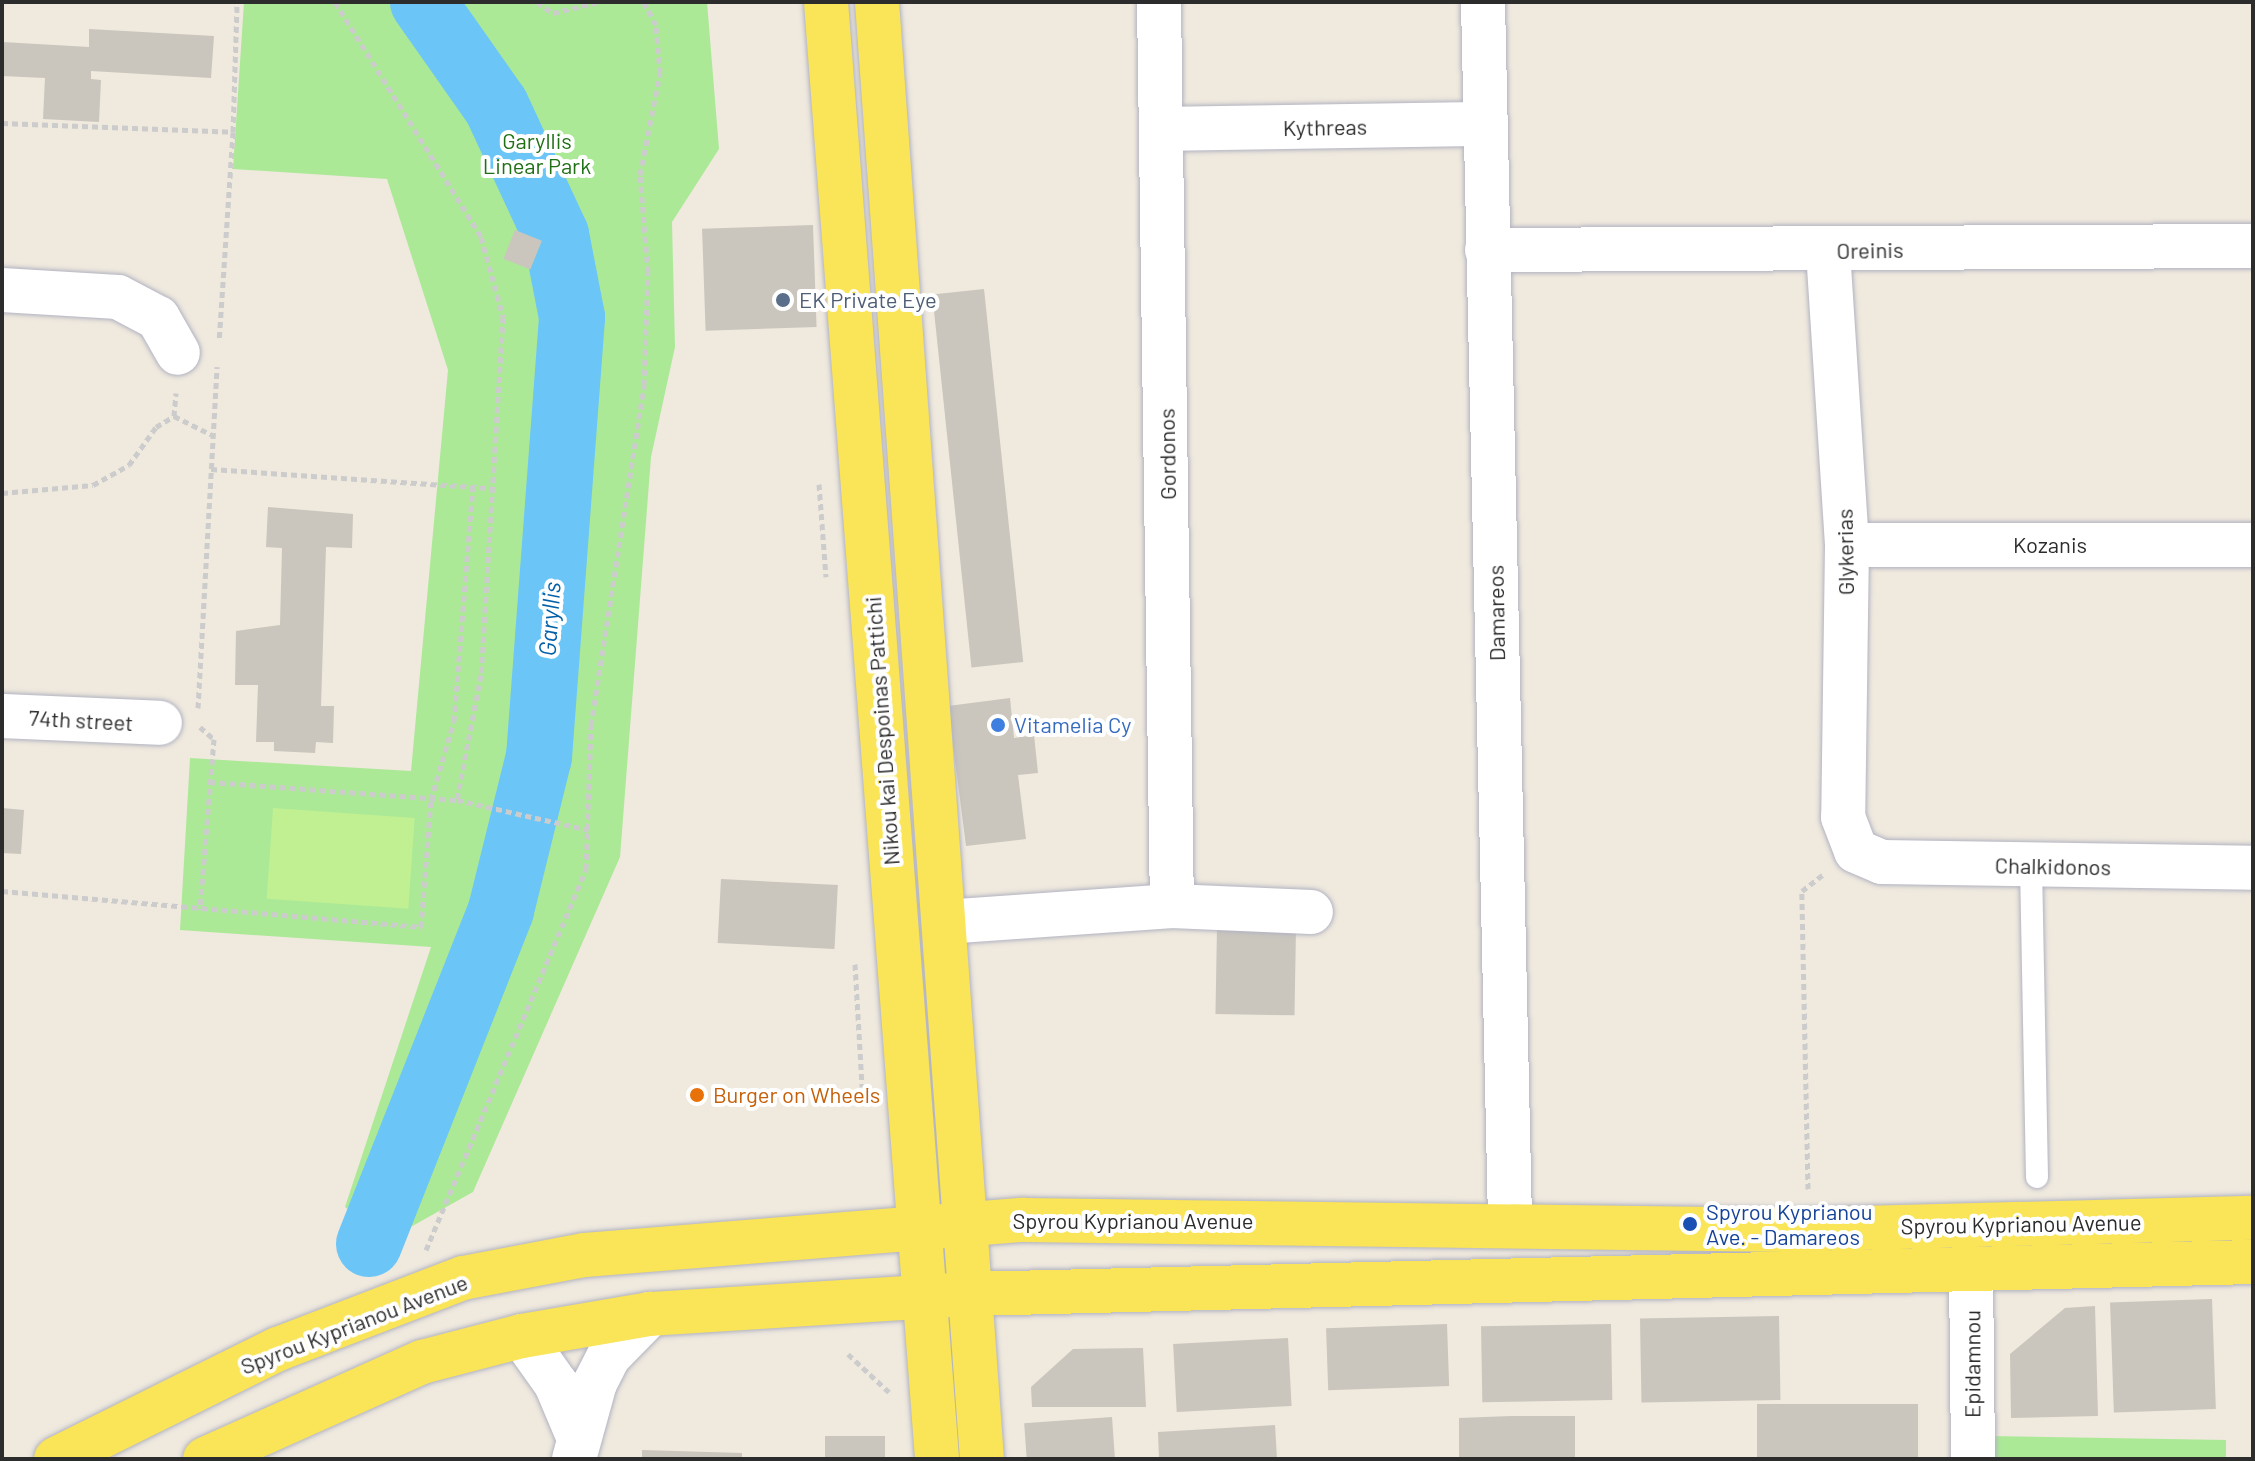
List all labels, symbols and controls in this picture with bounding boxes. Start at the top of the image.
street label: Kythreas [1283,113,1367,141]
park label: Garyllis Linear Park [483,127,591,178]
street label: Oreinis [1836,236,1904,264]
place label: EK Private Eye [799,287,937,313]
marker: EK Private Eye [774,291,792,309]
street label: Gordonos [1153,408,1181,500]
street label: Glykerias [1831,509,1859,595]
street label: Kozanis [2013,532,2087,558]
street label: Damareos [1482,565,1510,661]
water label: Garyllis [532,581,566,657]
street label: Nikou kai Despoinas Pattichi [859,596,905,866]
street label: 74th street [28,704,134,736]
place label: Vitamelia Cy [1014,712,1131,738]
marker: Vitamelia Cy [989,716,1007,734]
street label: Chalkidonos [1995,852,2111,880]
place label: Burger on Wheels [713,1082,880,1108]
marker: Burger on Wheels [688,1086,706,1104]
place label: Spyrou Kyprianou Ave. - Damareos [1706,1198,1873,1250]
street label: Spyrou Kyprianou Avenue [1013,1208,1253,1234]
street label: Spyrou Kyprianou Avenue [1900,1209,2142,1239]
marker: Spyrou Kyprianou Ave. - Damareos [1681,1215,1699,1233]
street label: Spyrou Kyprianou Avenue [237,1268,471,1380]
street label: Epidamnou [1959,1310,1985,1418]

